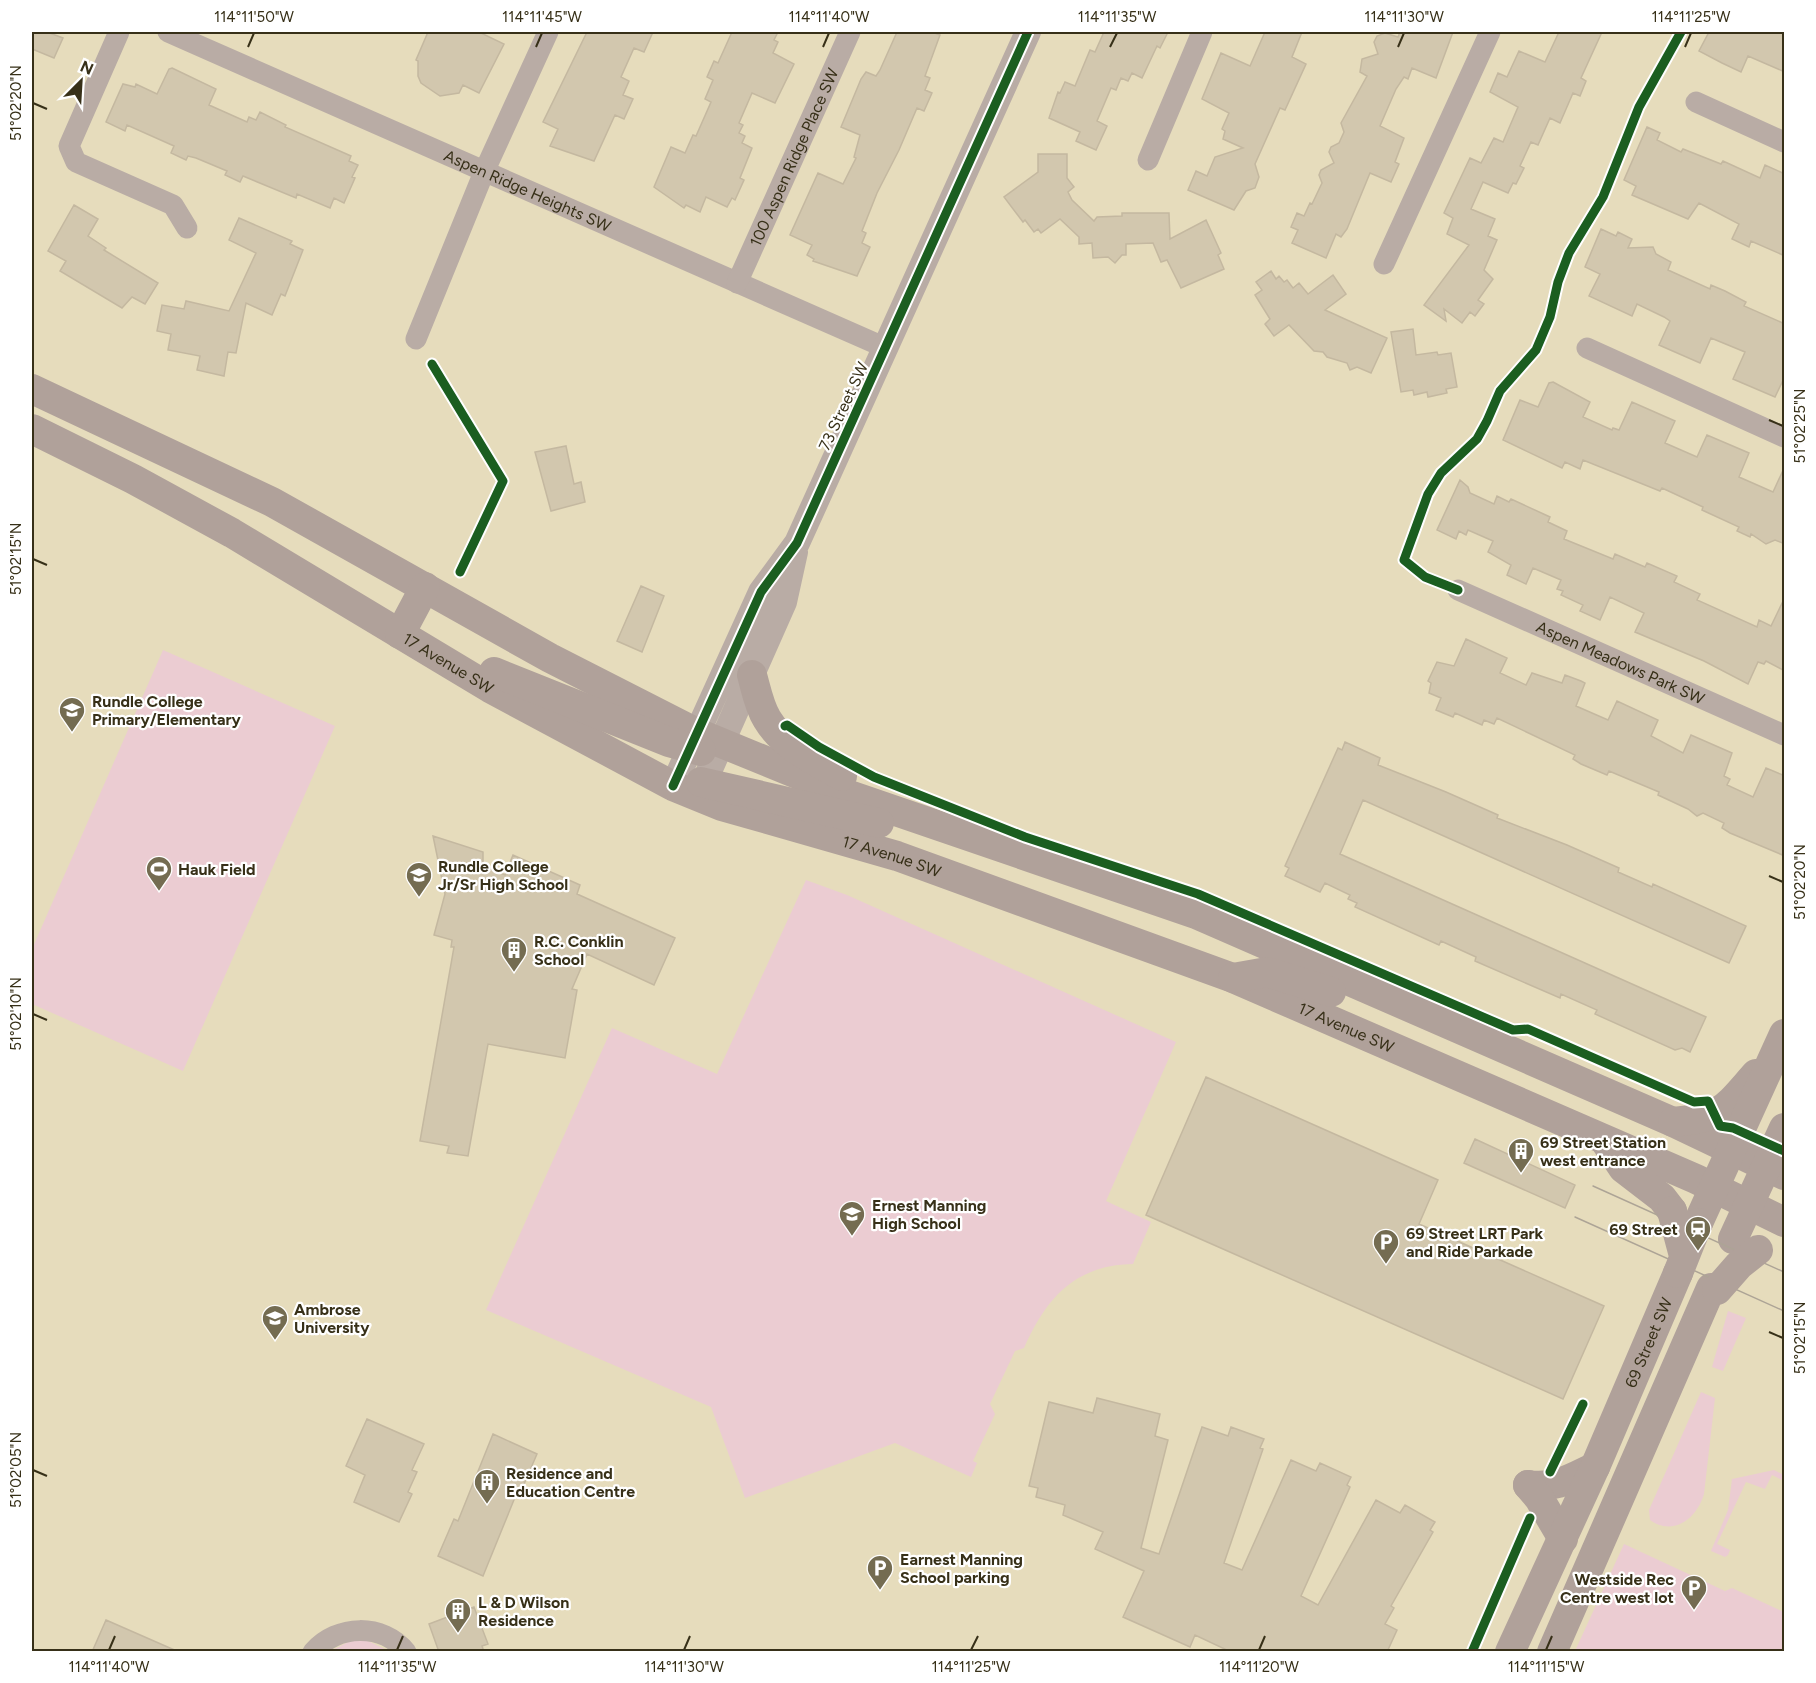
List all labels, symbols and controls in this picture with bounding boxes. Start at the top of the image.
text: 114°11'50"W [214,8,295,26]
text: 114°11'45"W [502,8,582,26]
text: 114°11'40"W [789,8,870,26]
text: 114°11'35"W [1078,8,1157,26]
text: 114°11'30"W [1364,8,1444,26]
text: 114°11'25"W [1652,8,1731,26]
north arrow [51,51,111,111]
text: N [77,57,96,79]
text: 51°02'20"N [7,65,25,141]
street label: 100 Aspen Ridge Place SW [746,65,843,249]
street label: Aspen Ridge Heights SW [441,146,614,236]
street label: 73 Street SW [815,358,872,453]
text: 51°02'25"N [1791,389,1809,463]
text: 51°02'15"N [7,523,25,595]
street label: Aspen Meadows Park SW [1533,617,1708,709]
street label: 17 Avenue SW [399,629,498,698]
place label: Rundle College Primary/Elementary [92,692,242,729]
school or university icon: Rundle College Primary/Elementary [57,695,87,733]
street label: 17 Avenue SW [840,832,944,881]
text: 51°02'20"N [1791,844,1809,920]
sports icon: Hauk Field [144,854,174,892]
place label: Rundle College Jr/Sr High School [438,857,568,894]
place label: Hauk Field [178,860,255,879]
school or university icon: Rundle College Jr/Sr High School [404,860,434,898]
place label: R.C. Conklin School [534,932,623,969]
building icon: R.C. Conklin School [499,935,529,973]
text: 51°02'10"N [7,977,25,1051]
street label: 17 Avenue SW [1295,999,1398,1057]
place label: 69 Street Station west entrance [1540,1133,1666,1170]
building icon: 69 Street Station west entrance [1506,1136,1536,1174]
place label: Ernest Manning High School [872,1196,986,1233]
school or university icon: Ernest Manning High School [837,1199,867,1237]
station icon: 69 Street [1683,1214,1713,1252]
place label: 69 Street [1609,1220,1678,1239]
place label: 69 Street LRT Park and Ride Parkade [1406,1224,1543,1261]
parking icon: 69 Street LRT Park and Ride Parkade [1371,1227,1401,1265]
street label: 69 Street SW [1621,1294,1677,1391]
place label: Ambrose University [294,1300,370,1337]
text: 51°02'15"N [1791,1302,1809,1374]
school or university icon: Ambrose University [260,1303,290,1341]
text: 51°02'05"N [7,1432,25,1508]
place label: Residence and Education Centre [506,1464,635,1501]
building icon: Residence and Education Centre [472,1467,502,1505]
place label: Earnest Manning School parking [900,1550,1023,1587]
parking icon: Earnest Manning School parking [865,1553,895,1591]
place label: Westside Rec Centre west lot [1560,1570,1674,1607]
parking icon: Westside Rec Centre west lot [1679,1573,1709,1611]
place label: L & D Wilson Residence [478,1593,569,1630]
building icon: L & D Wilson Residence [443,1596,473,1634]
text: 114°11'40"W [69,1658,150,1676]
text: 114°11'35"W [358,1658,437,1676]
text: 114°11'30"W [644,1658,724,1676]
text: 114°11'25"W [932,1658,1011,1676]
text: 114°11'20"W [1219,1658,1300,1676]
text: 114°11'15"W [1508,1658,1585,1676]

